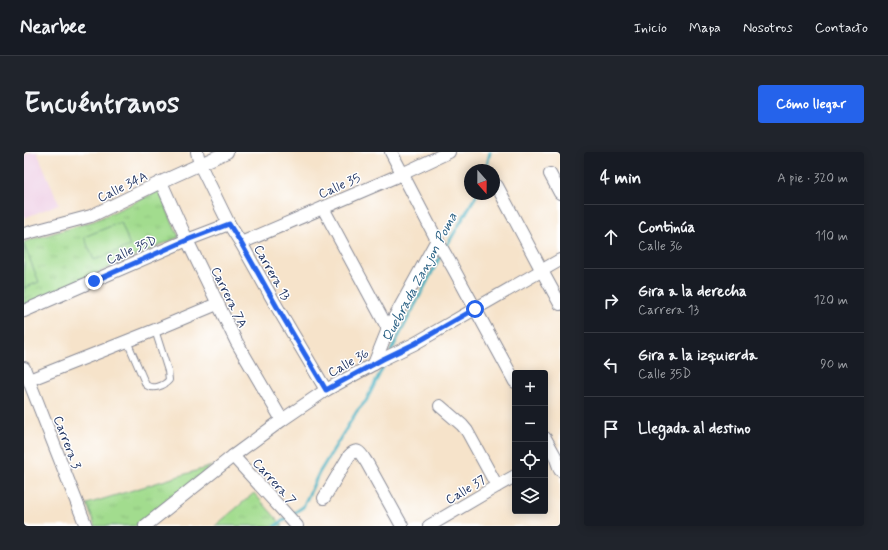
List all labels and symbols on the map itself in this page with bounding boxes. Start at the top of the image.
north arrow [464,164,500,200]
street label: Calle 34A [95,168,151,207]
street label: Calle 35 [316,170,363,203]
water label: Quebrada Zanjon Poma [378,210,462,345]
street label: Calle 35D [104,232,159,269]
street label: Carrera 13 [249,242,294,304]
street label: Carrera 7A [207,264,251,331]
route end [85,272,103,290]
route start [466,300,484,318]
street label: Calle 36 [325,345,372,382]
street label: Carrera 3 [49,414,85,472]
street label: Carrera 7 [248,455,300,509]
street label: Calle 37 [443,471,489,509]

